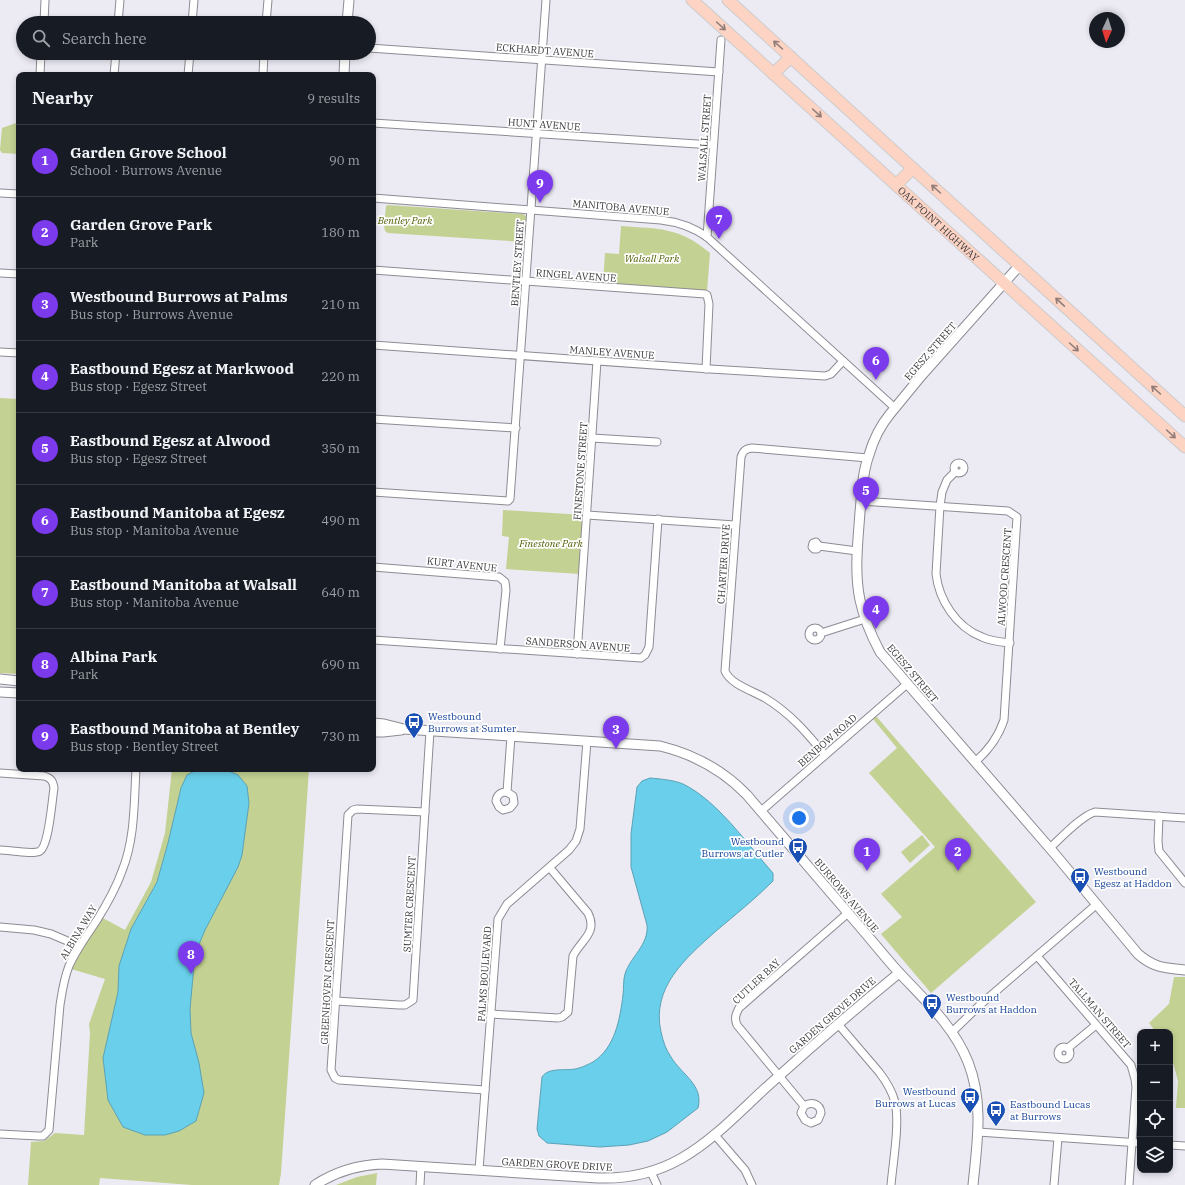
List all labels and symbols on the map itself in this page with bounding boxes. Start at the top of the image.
north arrow [1089,12,1125,48]
one-way arrow [716,21,726,31]
street label: ECKHARDT AVENUE [496,41,594,60]
one-way arrow [773,41,783,50]
street label: WALSALL STREET [695,94,714,182]
one-way arrow [812,109,822,118]
street label: HUNT AVENUE [507,115,581,134]
pin: 9 [527,170,553,203]
street label: OAK POINT HIGHWAY [895,184,982,265]
one-way arrow [931,185,942,194]
street label: MANITOBA AVENUE [572,197,670,218]
pin: 7 [706,206,732,239]
park label: Bentley Park [377,214,433,227]
street label: BENTLEY STREET [508,219,527,307]
park label: Walsall Park [625,252,680,265]
street label: RINGEL AVENUE [535,266,617,285]
one-way arrow [1055,297,1065,307]
street label: EGESZ STREET [902,319,960,383]
one-way arrow [1069,342,1079,351]
street label: MANLEY AVENUE [569,343,655,362]
pin: 6 [863,347,889,380]
one-way arrow [1151,385,1161,395]
street label: FINESTONE STREET [571,421,590,520]
one-way arrow [1166,429,1176,438]
pin: 5 [853,477,879,510]
street label: CHARTER DRIVE [714,524,733,604]
street label: ALWOOD CRESCENT [995,527,1014,627]
park label: Finestone Park [518,537,584,550]
street label: KURT AVENUE [426,554,498,575]
pin: 4 [863,596,889,629]
street label: SANDERSON AVENUE [525,634,631,655]
street label: EGESZ STREET [884,641,941,706]
place label: Westbound Burrows at Sumter [428,710,517,735]
bus stop icon: Westbound Burrows at Sumter [403,711,425,739]
street label: BENBOW ROAD [795,711,860,770]
pin: 3 [603,716,629,749]
your location [789,808,809,828]
place label: Westbound Burrows at Cutler [702,835,785,860]
bus stop icon: Westbound Burrows at Cutler [787,836,809,864]
pin: 1 [854,838,880,871]
pin: 2 [945,838,971,871]
street label: SUMTER CRESCENT [400,855,419,953]
street label: BURROWS AVENUE [812,855,882,935]
place label: Westbound Egesz at Haddon [1094,865,1172,890]
bus stop icon: Westbound Egesz at Haddon [1069,866,1091,894]
street label: ALBINA WAY [57,902,100,962]
street label: GREENHOVEN CRESCENT [318,919,337,1045]
street label: PALMS BOULEVARD [475,926,494,1022]
pin: 8 [178,941,204,974]
street label: CUTLER BAY [730,955,784,1007]
street label: GARDEN GROVE DRIVE [786,974,878,1057]
street label: TALLMAN STREET [1066,976,1134,1051]
place label: Westbound Burrows at Haddon [946,991,1038,1016]
bus stop icon: Westbound Burrows at Haddon [921,992,943,1020]
place label: Westbound Burrows at Lucas [875,1085,956,1110]
bus stop icon: Westbound Burrows at Lucas [959,1086,981,1114]
place label: Eastbound Lucas at Burrows [1010,1098,1091,1123]
bus stop icon: Eastbound Lucas at Burrows [985,1099,1007,1127]
street label: GARDEN GROVE DRIVE [501,1155,613,1174]

